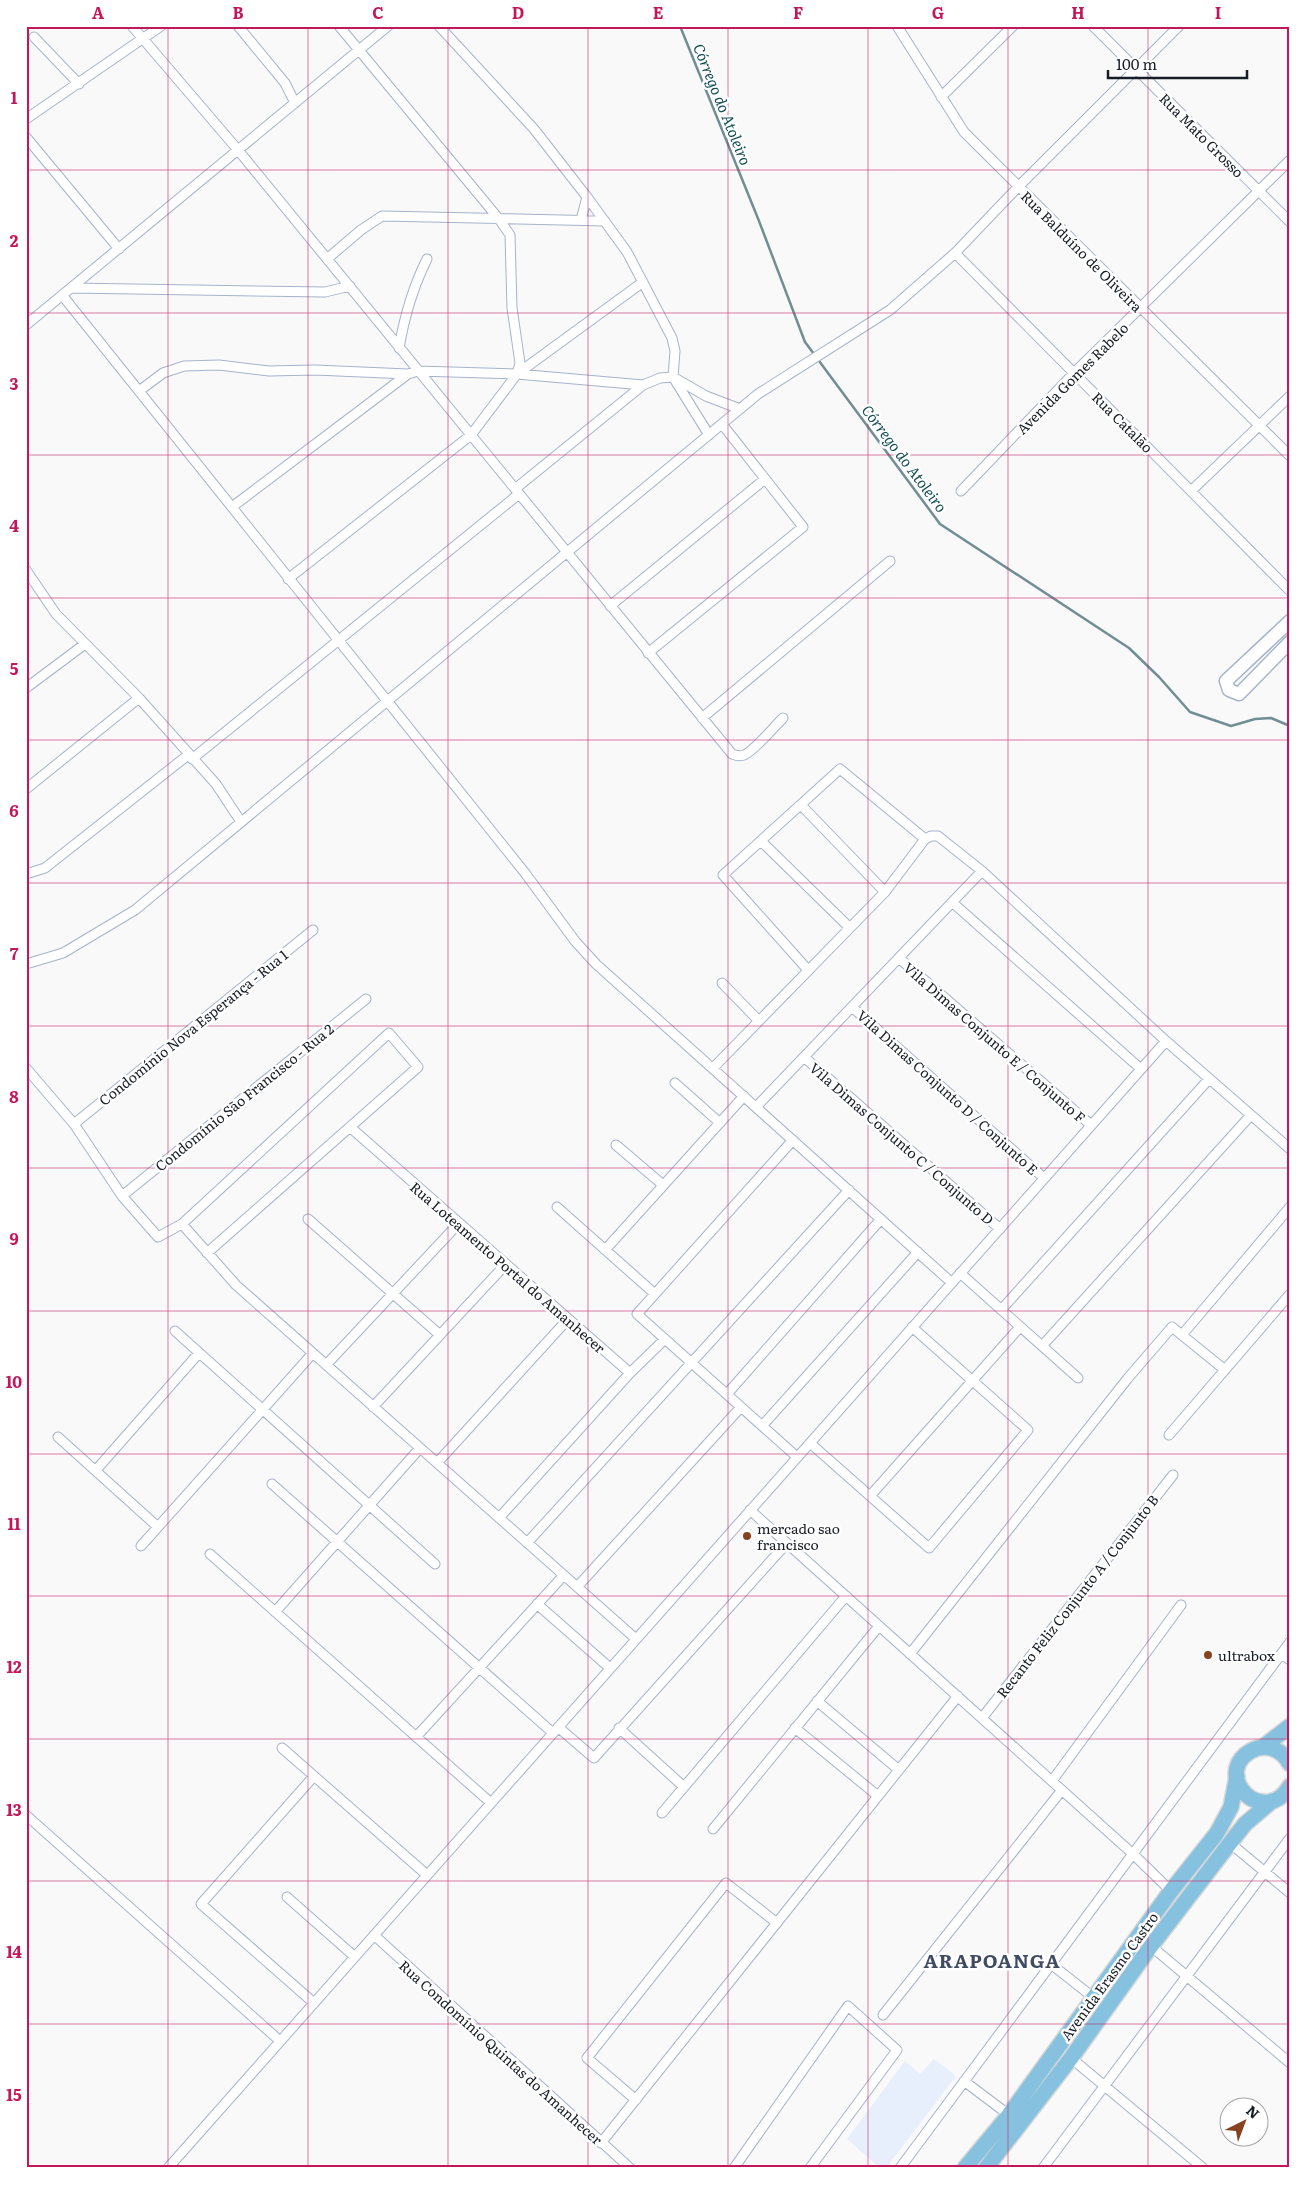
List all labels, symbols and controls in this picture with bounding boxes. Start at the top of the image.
text: A [92,0,104,24]
text: B [232,0,244,24]
text: C [372,0,384,24]
text: D [512,0,524,24]
text: E [653,0,664,24]
text: F [793,0,803,24]
text: G [932,0,944,24]
text: H [1071,0,1085,24]
text: I [1215,0,1221,24]
water label: Córrego do Atoleiro [688,40,758,168]
scale bar [1108,48,1247,80]
text: 100 m [1116,52,1157,75]
text: 1 [11,85,18,109]
street label: Rua Mato Grosso [1155,88,1249,182]
street label: Rua Balduíno de Oliveira [1017,186,1147,316]
text: 2 [10,228,19,252]
street label: Avenida Gomes Rabelo [1012,318,1132,438]
text: 3 [10,371,19,395]
street label: Rua Catalão [1088,387,1158,457]
water label: Córrego do Atoleiro [857,399,953,517]
text: 4 [9,513,19,537]
text: 5 [10,656,19,680]
text: 6 [9,798,19,822]
text: 7 [10,941,19,965]
street label: Condomínio Nova Esperança - Rua 1 [94,944,292,1110]
street label: Vila Dimas Conjunto E / Conjunto F [900,957,1091,1127]
street label: Vila Dimas Conjunto D / Conjunto E [853,1005,1043,1179]
street label: Condomínio São Francisco - Rua 2 [150,1019,338,1175]
street label: Vila Dimas Conjunto C / Conjunto D [806,1057,999,1229]
text: 8 [9,1084,19,1108]
street label: Rua Loteamento Portal do Amanhecer [406,1177,610,1358]
text: 9 [9,1226,19,1250]
text: 10 [6,1369,22,1393]
street label: Recanto Feliz Conjunto A / Conjunto B [991,1490,1163,1702]
text: 11 [7,1511,21,1535]
place label: mercado sao francisco [757,1518,840,1554]
marker: mercado sao francisco [741,1530,753,1542]
place label: ultrabox [1218,1645,1275,1665]
marker: ultrabox [1202,1649,1214,1661]
text: 12 [6,1654,22,1678]
text: 13 [6,1797,22,1821]
street label: Avenida Erasmo Castro [1056,1908,1162,2044]
text: 14 [6,1939,22,1963]
district label: ARAPOANGA [923,1946,1061,1974]
street label: Rua Condomínio Quintas do Amanhecer [395,1955,607,2149]
text: 15 [6,2082,22,2106]
north arrow [1218,2096,1268,2146]
text: N [1242,2100,1265,2123]

